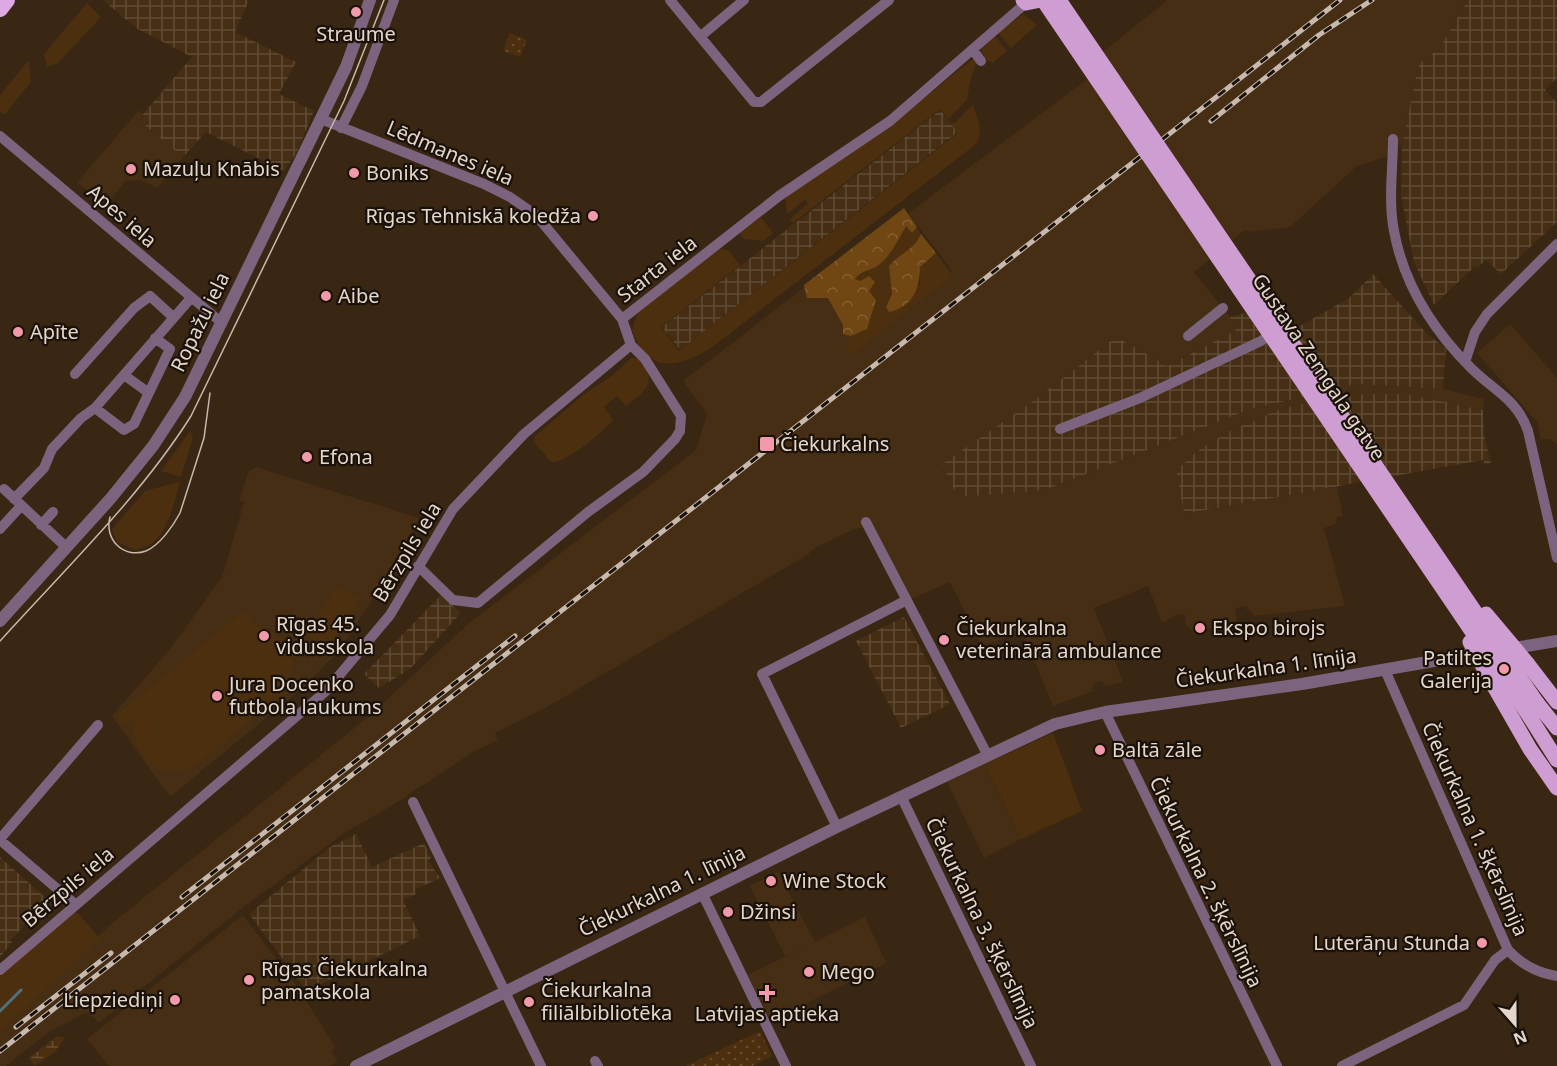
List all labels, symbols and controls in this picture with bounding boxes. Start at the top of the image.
marker: Straume [349,5,363,19]
place label: Straume [316,20,396,47]
street label: Lēdmanes iela [383,114,518,191]
place label: Mazuļu Knābis [143,155,280,182]
place label: Boniks [366,159,429,186]
marker: Mazuļu Knābis [124,162,138,176]
marker: Boniks [347,166,361,180]
street label: Apes iela [82,178,163,253]
place label: Rīgas Tehniskā koledža [365,202,581,229]
marker: Rīgas Tehniskā koledža [586,209,600,223]
street label: Starta iela [611,229,702,308]
street label: Ropažu iela [164,267,235,376]
street label: Gustava Zemgala gatve [1247,268,1392,466]
place label: Aibe [338,282,380,309]
marker: Aibe [319,289,333,303]
place label: Apīte [30,318,79,345]
marker: Apīte [11,325,25,339]
place label: Čiekurkalns [780,430,889,457]
marker: Čiekurkalns [758,435,776,453]
place label: Efona [319,443,373,470]
marker: Efona [300,450,314,464]
street label: Bērzpils iela [366,497,447,607]
place label: Rīgas 45. vidusskola [276,610,374,660]
place label: Čiekurkalna veterinārā ambulance [956,614,1161,664]
place label: Ekspo birojs [1212,614,1325,641]
marker: Ekspo birojs [1193,621,1207,635]
marker: Rīgas 45. vidusskola [257,629,271,643]
marker: Čiekurkalna veterinārā ambulance [937,633,951,647]
street label: Čiekurkalna 1. līnija [1174,641,1358,694]
place label: Patiltes Galerija [1420,644,1492,694]
marker: Patiltes Galerija [1497,662,1511,676]
place label: Jura Docenko futbola laukums [227,670,382,720]
marker: Jura Docenko futbola laukums [210,689,224,703]
street label: Čiekurkalna 1. šķērslīnija [1416,717,1535,940]
place label: Baltā zāle [1112,736,1202,763]
marker: Baltā zāle [1093,743,1107,757]
street label: Čiekurkalna 2. šķērslīnija [1144,772,1269,992]
street label: Čiekurkalna 3. šķērslīnija [920,813,1045,1033]
street label: Čiekurkalna 1. līnija [574,838,750,943]
street label: Bērzpils iela [16,840,119,933]
place label: Wine Stock [783,867,886,894]
marker: Wine Stock [764,874,778,888]
place label: Džinsi [740,898,796,925]
marker: Džinsi [721,905,735,919]
place label: Luterāņu Stunda [1313,929,1470,956]
marker: Luterāņu Stunda [1475,936,1489,950]
place label: Rīgas Čiekurkalna pamatskola [261,955,428,1005]
place label: Mego [821,958,875,985]
marker: Mego [802,965,816,979]
marker: Rīgas Čiekurkalna pamatskola [242,973,256,987]
place label: Čiekurkalna filiālbibliotēka [541,976,672,1026]
place label: Liepziediņi [63,986,163,1013]
marker: Latvijas aptieka [760,986,774,1000]
marker: Liepziediņi [168,993,182,1007]
north arrow [1485,994,1545,1054]
marker: Čiekurkalna filiālbibliotēka [522,995,536,1009]
place label: Latvijas aptieka [695,1000,839,1027]
text: N [1510,1025,1530,1051]

